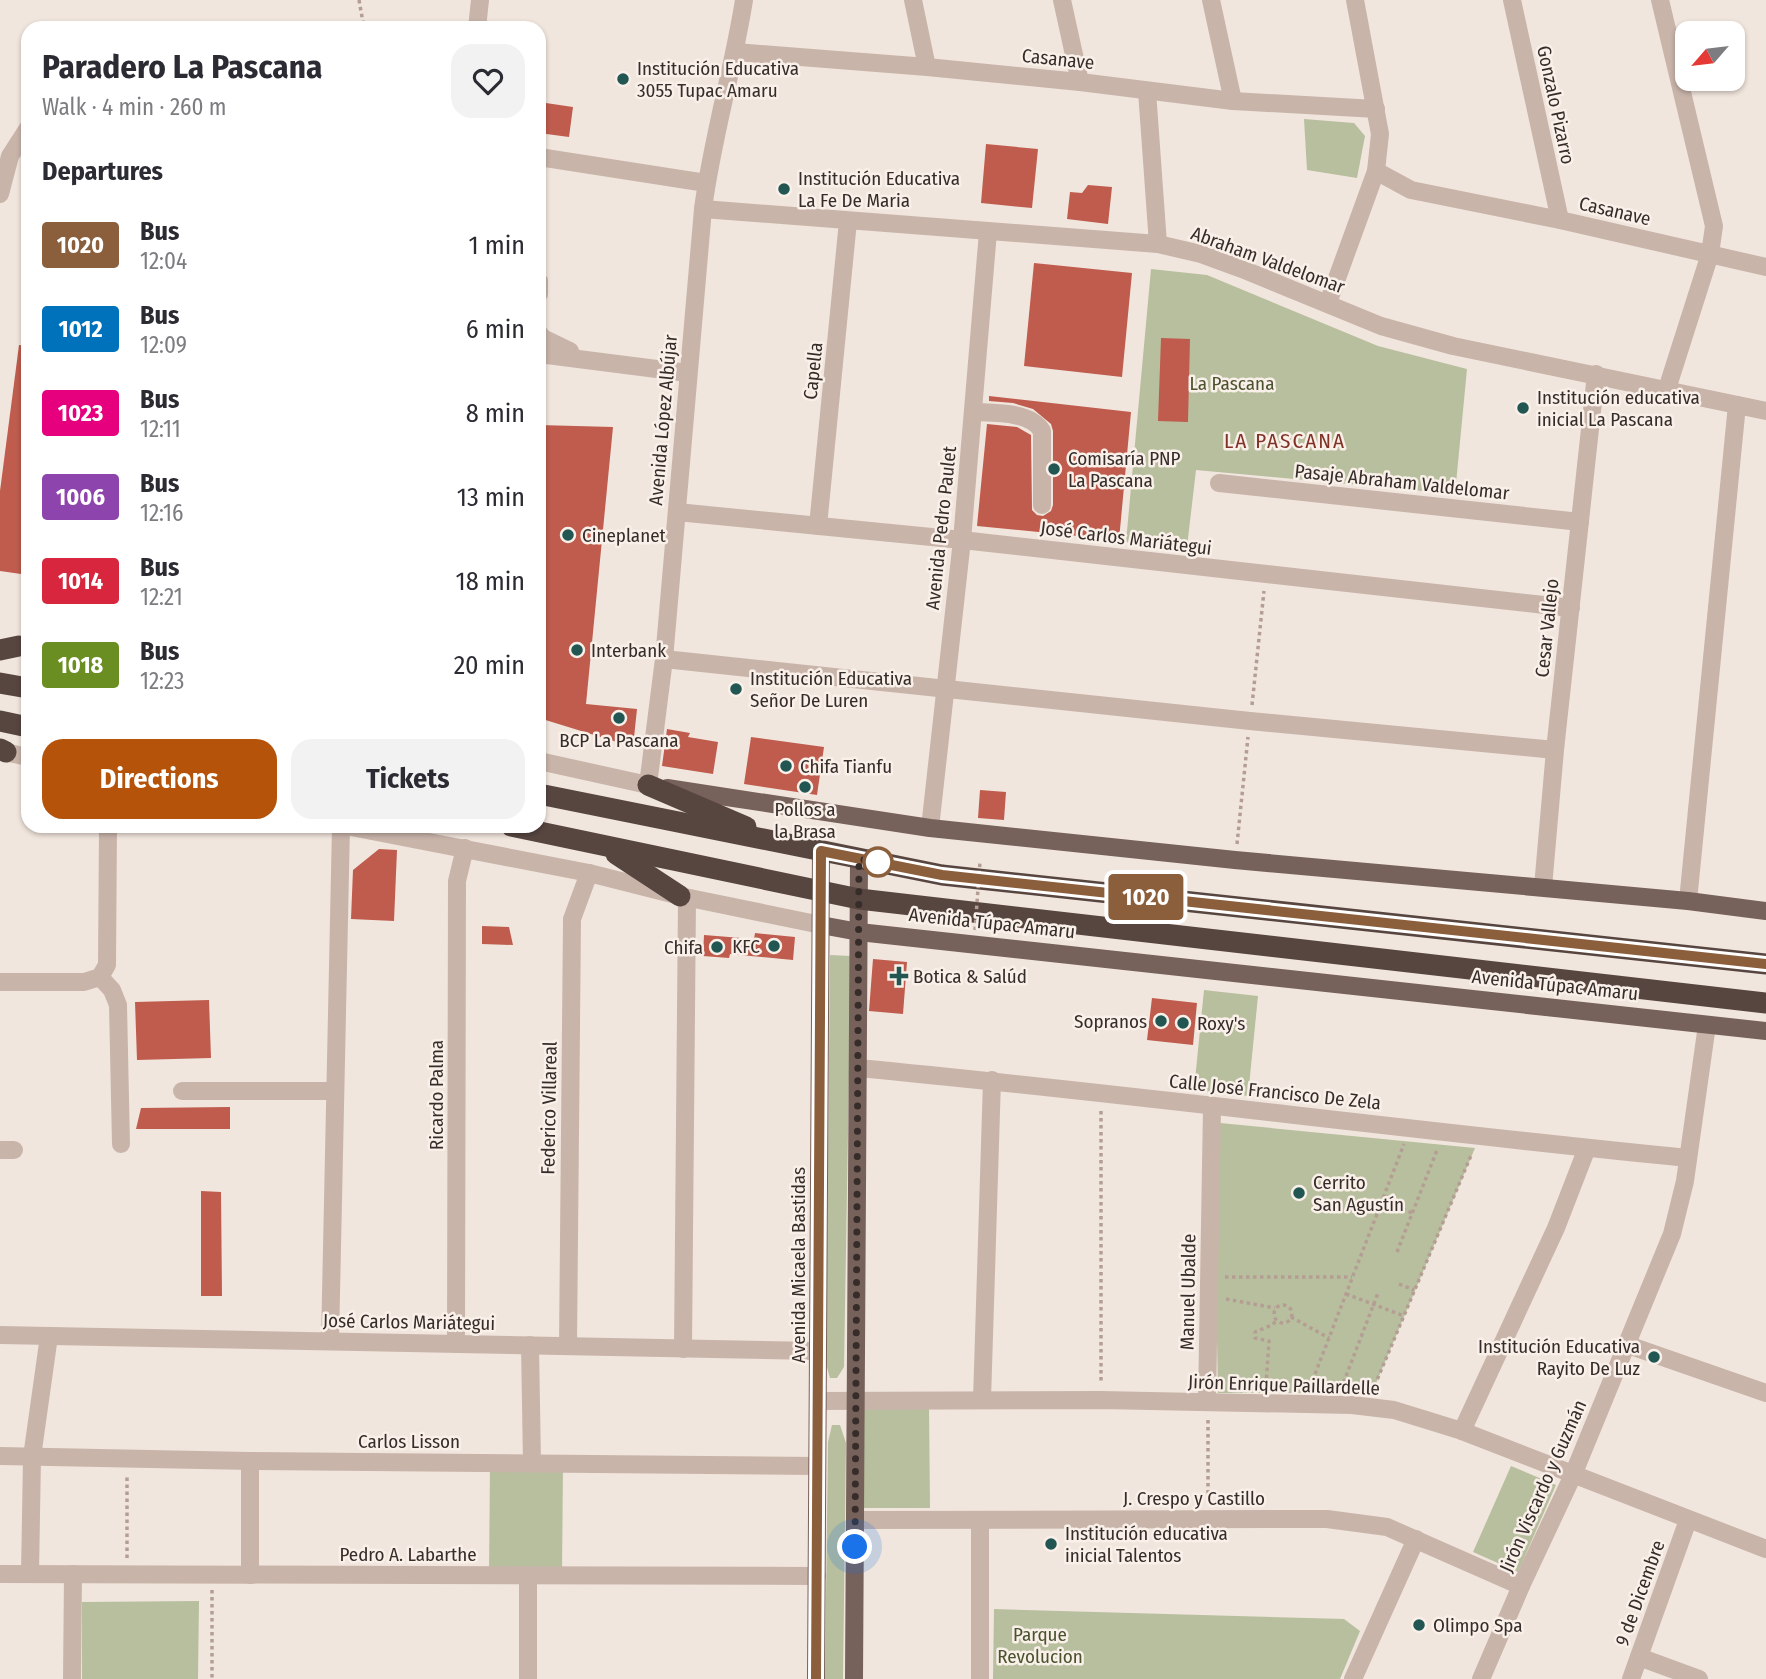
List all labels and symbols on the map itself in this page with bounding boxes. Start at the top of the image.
north arrow [1675,21,1745,91]
street label: Casanave [1021,44,1095,74]
street label: Gonzalo Pizarro [1532,44,1580,166]
place label: Institución Educativa 3055 Tupac Amaru [637,57,799,102]
marker: Institución Educativa 3055 Tupac Amaru [615,71,631,87]
place label: Institución Educativa La Fe De Maria [798,167,960,212]
marker: Institución Educativa La Fe De Maria [776,181,792,197]
street label: Casanave [1577,192,1653,230]
street label: Abraham Valdelomar [1188,222,1348,299]
street label: Avenida López Albújar [644,333,682,506]
street label: Capella [799,341,827,401]
park label: La Pascana [1190,372,1274,395]
place label: Institución educativa inicial La Pascana [1537,386,1700,431]
marker: Institución educativa inicial La Pascana [1515,400,1531,416]
district label: LA PASCANA [1224,428,1346,454]
street label: Avenida Pedro Paulet [921,444,961,611]
place label: Comisaría PNP La Pascana [1068,447,1181,492]
street label: Pasaje Abraham Valdelomar [1294,459,1511,505]
marker: Comisaría PNP La Pascana [1046,461,1062,477]
street label: José Carlos Mariátegui [1039,516,1213,560]
place label: Cineplanet [582,524,667,547]
marker: Cineplanet [560,527,576,543]
street label: Cesar Vallejo [1530,577,1564,679]
place label: Interbank [591,639,666,662]
marker: Interbank [569,642,585,658]
place label: Institución Educativa Señor De Luren [750,667,912,712]
marker: Institución Educativa Señor De Luren [728,681,744,697]
marker: BCP La Pascana [611,710,627,726]
place label: BCP La Pascana [559,729,679,752]
place label: Chifa Tianfu [800,755,892,778]
marker: Chifa Tianfu [778,758,794,774]
marker: Pollos a la Brasa [797,779,813,795]
place label: Pollos a la Brasa [774,798,836,843]
unlabelled marker [863,847,893,877]
line badge: 1020 [1097,874,1195,920]
street label: Avenida Túpac Amaru [908,903,1076,943]
place label: KFC [732,935,760,958]
place label: Chifa [664,936,703,959]
marker: KFC [766,938,782,954]
marker: Chifa [709,939,725,955]
place label: Botica & Salúd [913,965,1027,988]
street label: Avenida Túpac Amaru [1471,965,1639,1005]
marker: Botica & Salúd [891,968,907,984]
place label: Sopranos [1074,1010,1147,1033]
place label: Roxy's [1197,1012,1245,1035]
marker: Sopranos [1153,1013,1169,1029]
marker: Roxy's [1175,1015,1191,1031]
street label: Ricardo Palma [425,1040,448,1150]
street label: Federico Villareal [536,1041,562,1175]
street label: Calle José Francisco De Zela [1168,1069,1382,1115]
street label: Avenida Micaela Bastidas [787,1167,810,1363]
place label: Cerrito San Agustín [1313,1171,1404,1216]
marker: Cerrito San Agustín [1291,1185,1307,1201]
street label: Manuel Ubalde [1175,1234,1201,1350]
street label: José Carlos Mariátegui [323,1309,495,1335]
place label: Institución Educativa Rayito De Luz [1478,1335,1640,1380]
marker: Institución Educativa Rayito De Luz [1646,1349,1662,1365]
street label: Jirón Enrique Paillardelle [1188,1370,1380,1400]
street label: Jirón Viscardo y Guzmán [1495,1396,1591,1576]
street label: Carlos Lisson [358,1430,460,1453]
street label: J. Crespo y Castillo [1123,1487,1265,1510]
place label: Institución educativa inicial Talentos [1065,1522,1228,1567]
your location [837,1529,872,1564]
marker: Institución educativa inicial Talentos [1043,1536,1059,1552]
street label: 9 de Dicembre [1610,1537,1670,1649]
street label: Pedro A. Labarthe [339,1543,477,1566]
place label: Olimpo Spa [1433,1614,1523,1637]
marker: Olimpo Spa [1411,1617,1427,1633]
park label: Parque Revolucion [997,1623,1083,1668]

